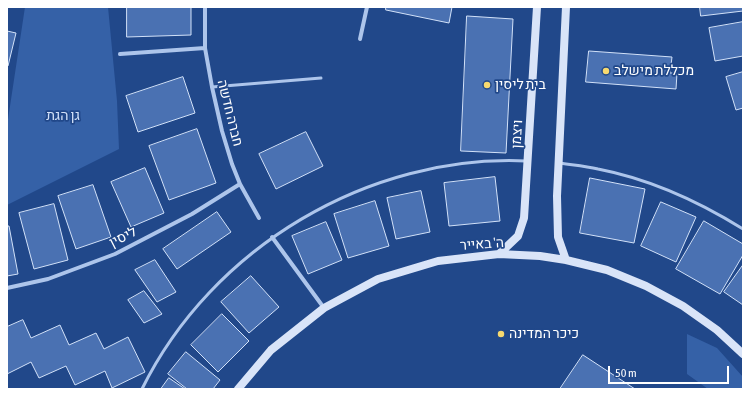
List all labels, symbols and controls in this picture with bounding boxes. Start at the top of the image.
place label: מכללת מישלב [614,63,694,79]
marker: מכללת מישלב [601,66,611,76]
place label: בית ליסין [495,77,546,93]
street label: חברה חדשה [214,78,246,148]
marker: בית ליסין [482,80,492,90]
park label: גן הגת [46,108,80,124]
street label: ויצמן [508,119,526,149]
street label: ליסין [106,223,140,251]
street label: ה' באייר [459,234,505,254]
place label: כיכר המדינה [509,326,579,342]
marker: כיכר המדינה [496,329,506,339]
scale bar [610,358,731,384]
text: 50 m [615,366,637,380]

